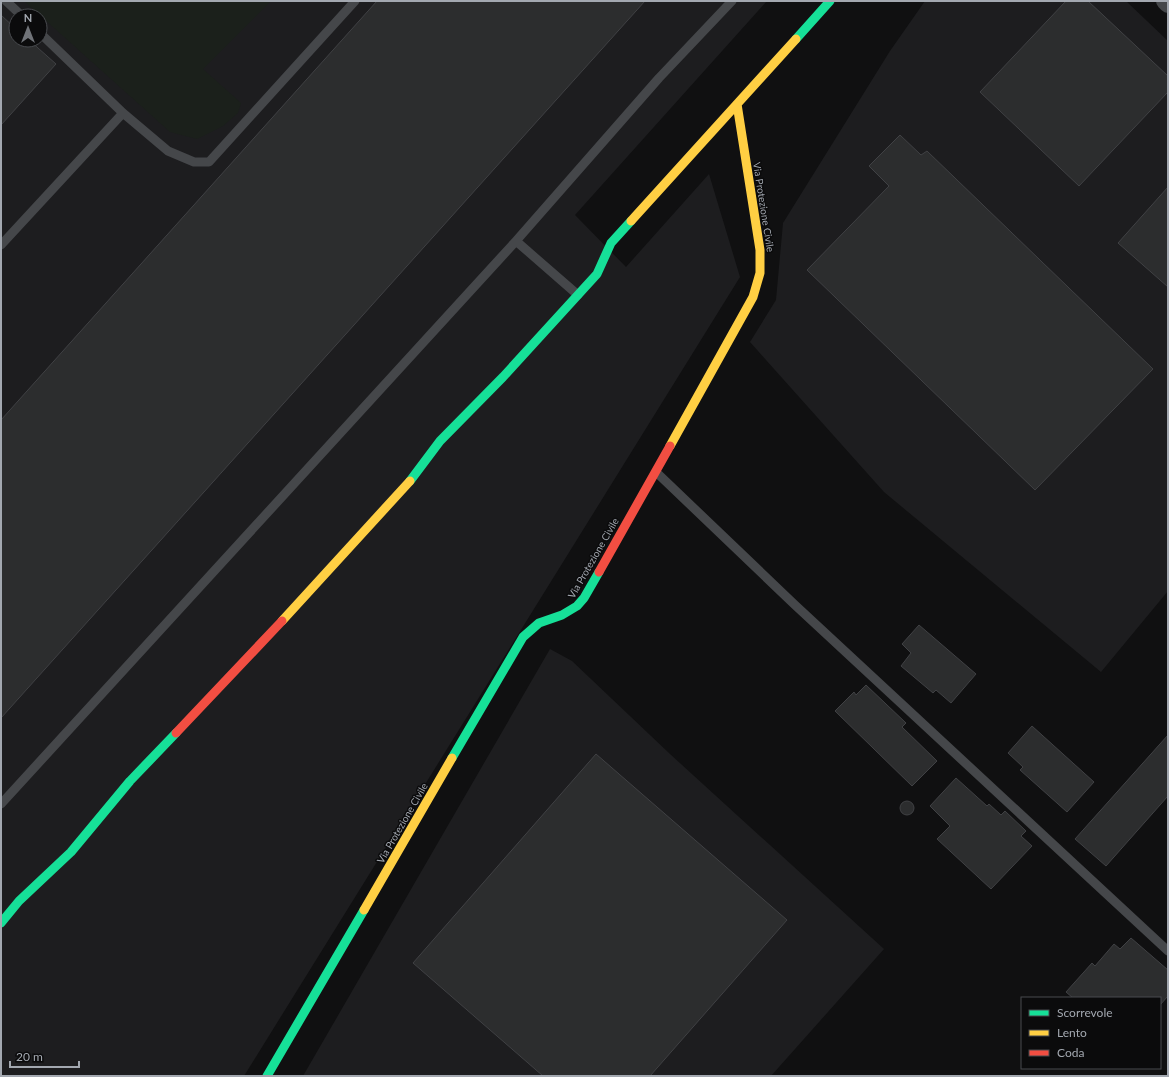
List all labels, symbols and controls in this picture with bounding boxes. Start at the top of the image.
north arrow [8,8,48,48]
text: N [24,11,32,24]
street label: Via Protezione Civile [751,161,777,253]
street label: Via Protezione Civile [565,516,621,600]
street label: Via Protezione Civile [374,781,430,865]
legend [1021,997,1161,1069]
text: Scorrevole [1057,1005,1113,1020]
text: Lento [1057,1025,1087,1040]
scale bar [10,1043,79,1069]
text: Coda [1057,1045,1084,1060]
text: 20 m [16,1049,43,1064]

